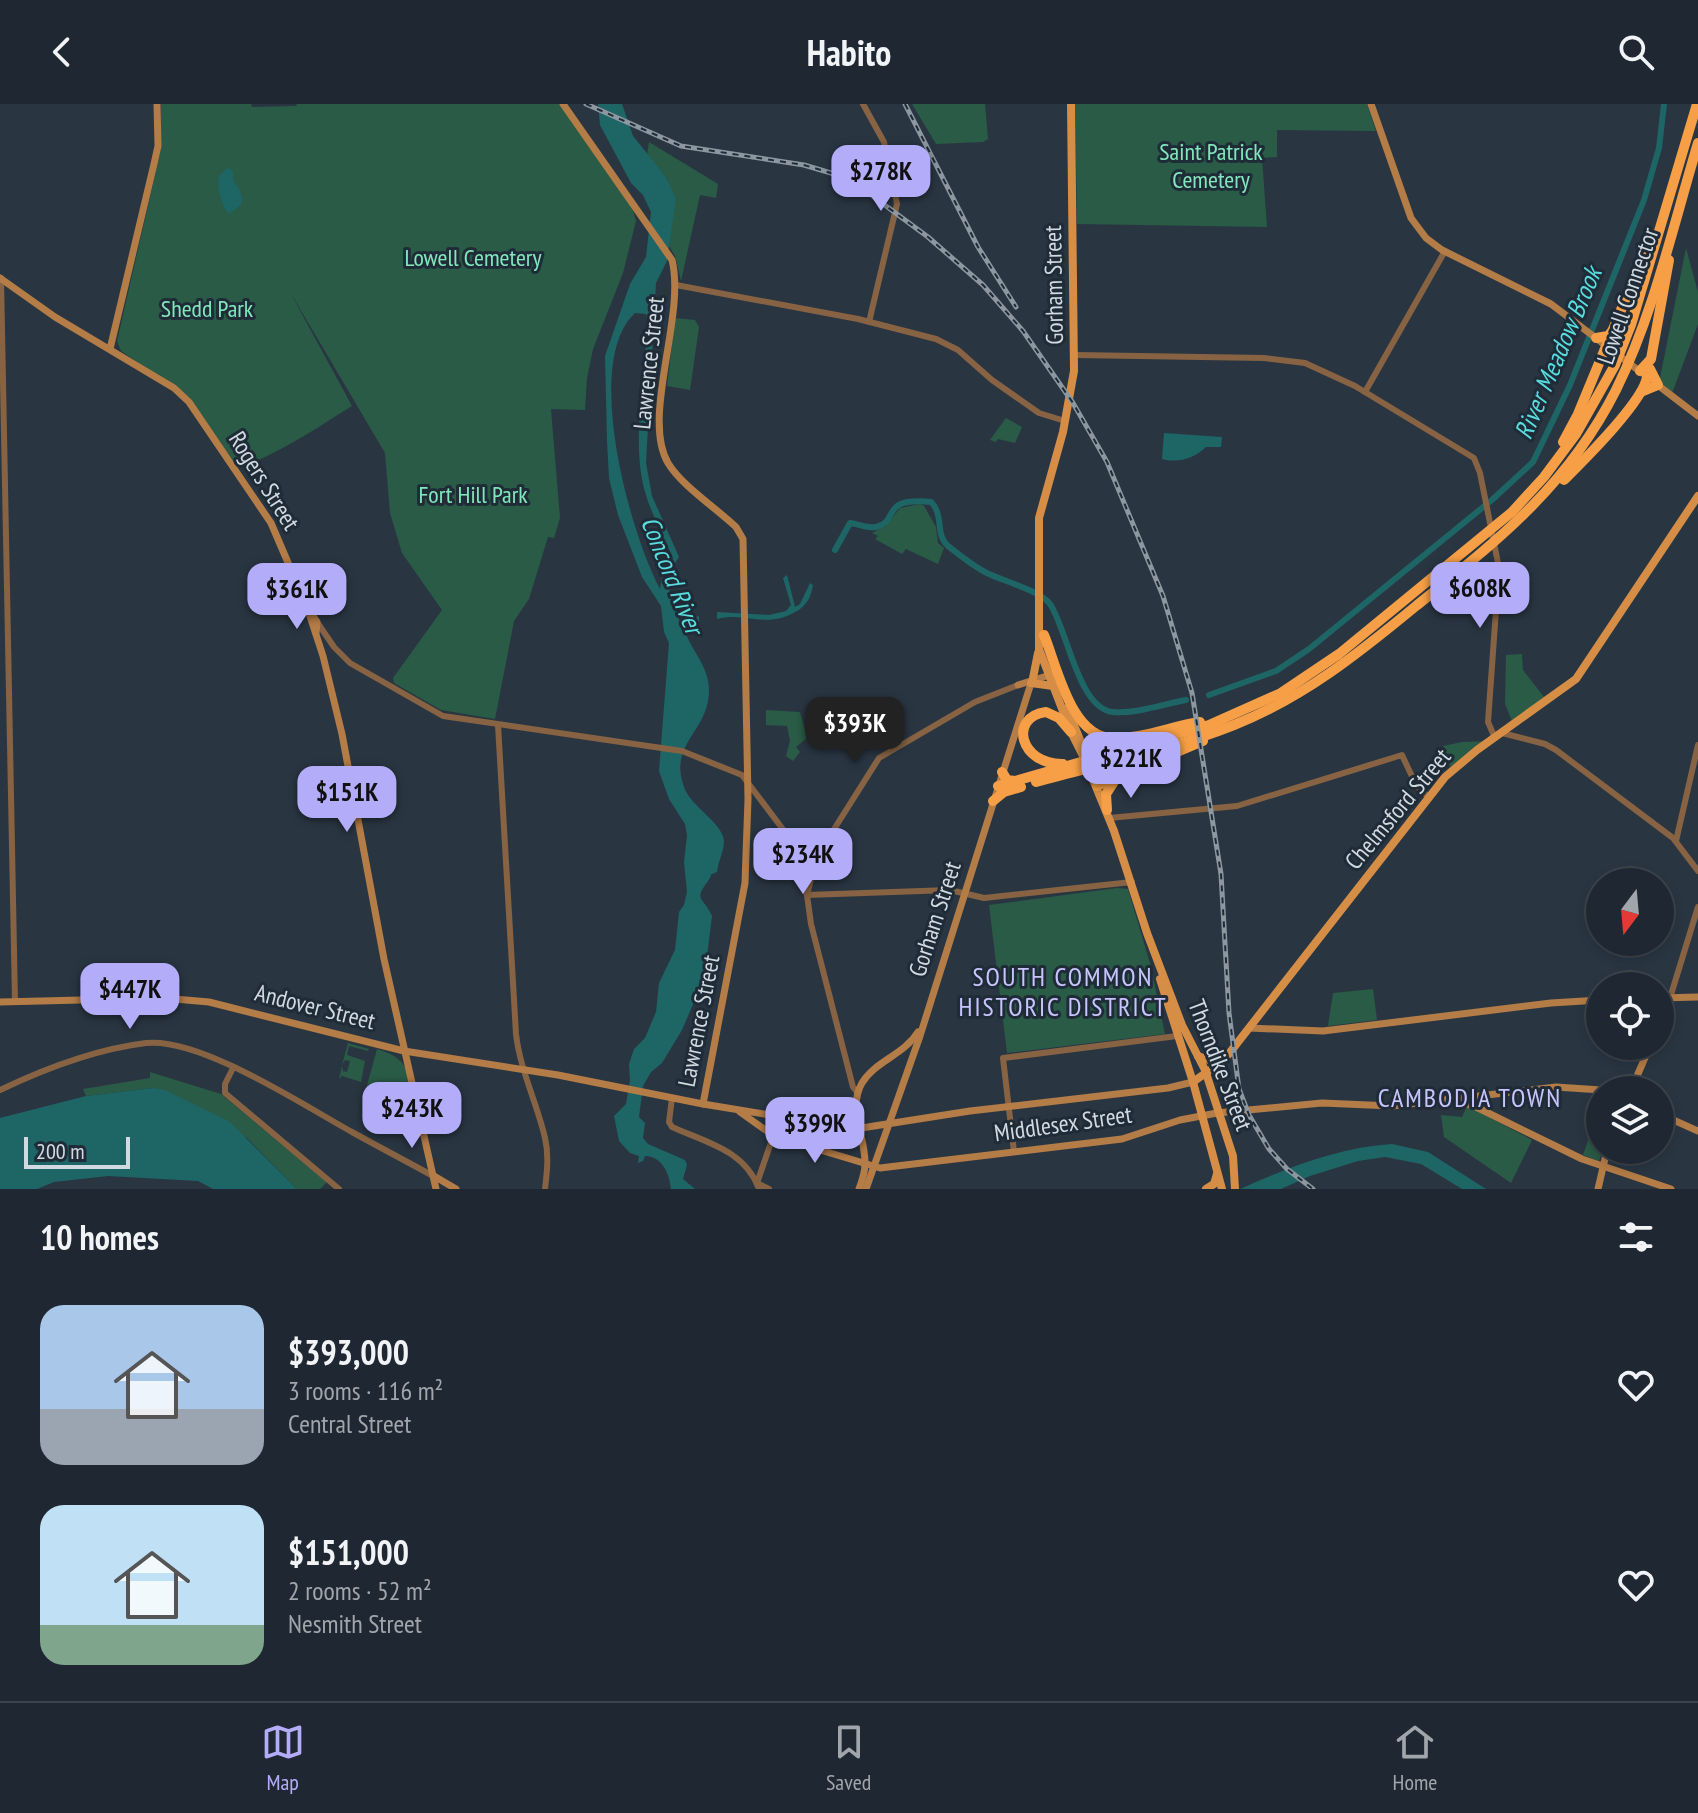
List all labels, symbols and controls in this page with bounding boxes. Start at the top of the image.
text: Habito [807,29,891,76]
icon: back [40,30,84,74]
icon: search [1614,30,1658,74]
park label: Saint Patrick Cemetery [1159,136,1263,195]
pin: $278K [825,145,937,213]
text: $278K [849,154,913,187]
street label: Lowell Connector [1590,223,1666,368]
street label: Gorham Street [1037,225,1070,345]
park label: Lowell Cemetery [405,242,541,273]
water label: River Meadow Brook [1506,259,1610,444]
park label: Shedd Park [161,293,254,324]
street label: Lawrence Street [626,295,671,431]
street label: Rogers Street [222,426,307,536]
park label: Fort Hill Park [418,479,528,510]
water label: Concord River [634,511,712,642]
pin: $608K [1424,562,1536,630]
pin: $361K [241,563,353,631]
text: $608K [1448,571,1512,604]
text: $361K [265,572,329,605]
pin: $393K [799,697,911,765]
text: $393K [823,706,887,739]
pin: $221K [1075,732,1187,800]
text: $221K [1099,741,1163,774]
street label: Chelmsford Street [1338,741,1458,876]
pin: $151K [291,766,403,834]
text: $151K [315,775,379,808]
pin: $234K [747,828,859,896]
text: $234K [771,837,835,870]
street label: Gorham Street [901,857,968,980]
north arrow [1586,868,1674,956]
map controls [1586,868,1674,1164]
street label: Lawrence Street [671,952,727,1089]
district label: SOUTH COMMON HISTORIC DISTRICT [958,960,1168,1023]
pin: $447K [74,963,186,1031]
text: $447K [98,972,162,1005]
button: locate [1586,972,1674,1060]
street label: Andover Street [252,977,379,1037]
street label: Thorndike Street [1181,995,1260,1135]
button: layers [1586,1076,1674,1164]
district label: CAMBODIA TOWN [1378,1081,1562,1114]
pin: $243K [356,1082,468,1150]
text: $243K [380,1091,444,1124]
pin: $399K [759,1097,871,1165]
street label: Middlesex Street [992,1098,1134,1148]
text: $399K [783,1106,847,1139]
scale bar [24,1133,130,1169]
text: 200 m [36,1137,85,1165]
text: 10 homes [40,1215,159,1259]
icon: filters [1614,1215,1658,1259]
text: $393,000 [288,1330,409,1374]
icon: home [104,1337,200,1433]
icon: heart [1614,1363,1658,1407]
text: 3 rooms · 116 m² [288,1374,443,1407]
text: Central Street [288,1407,411,1440]
text: $151,000 [288,1530,409,1574]
icon: home [104,1537,200,1633]
icon: heart [1614,1563,1658,1607]
text: 2 rooms · 52 m² [288,1574,432,1607]
text: Nesmith Street [288,1607,422,1640]
tab: Map [261,1720,305,1796]
tab: Saved [826,1720,871,1796]
tab: Home [1393,1720,1437,1796]

